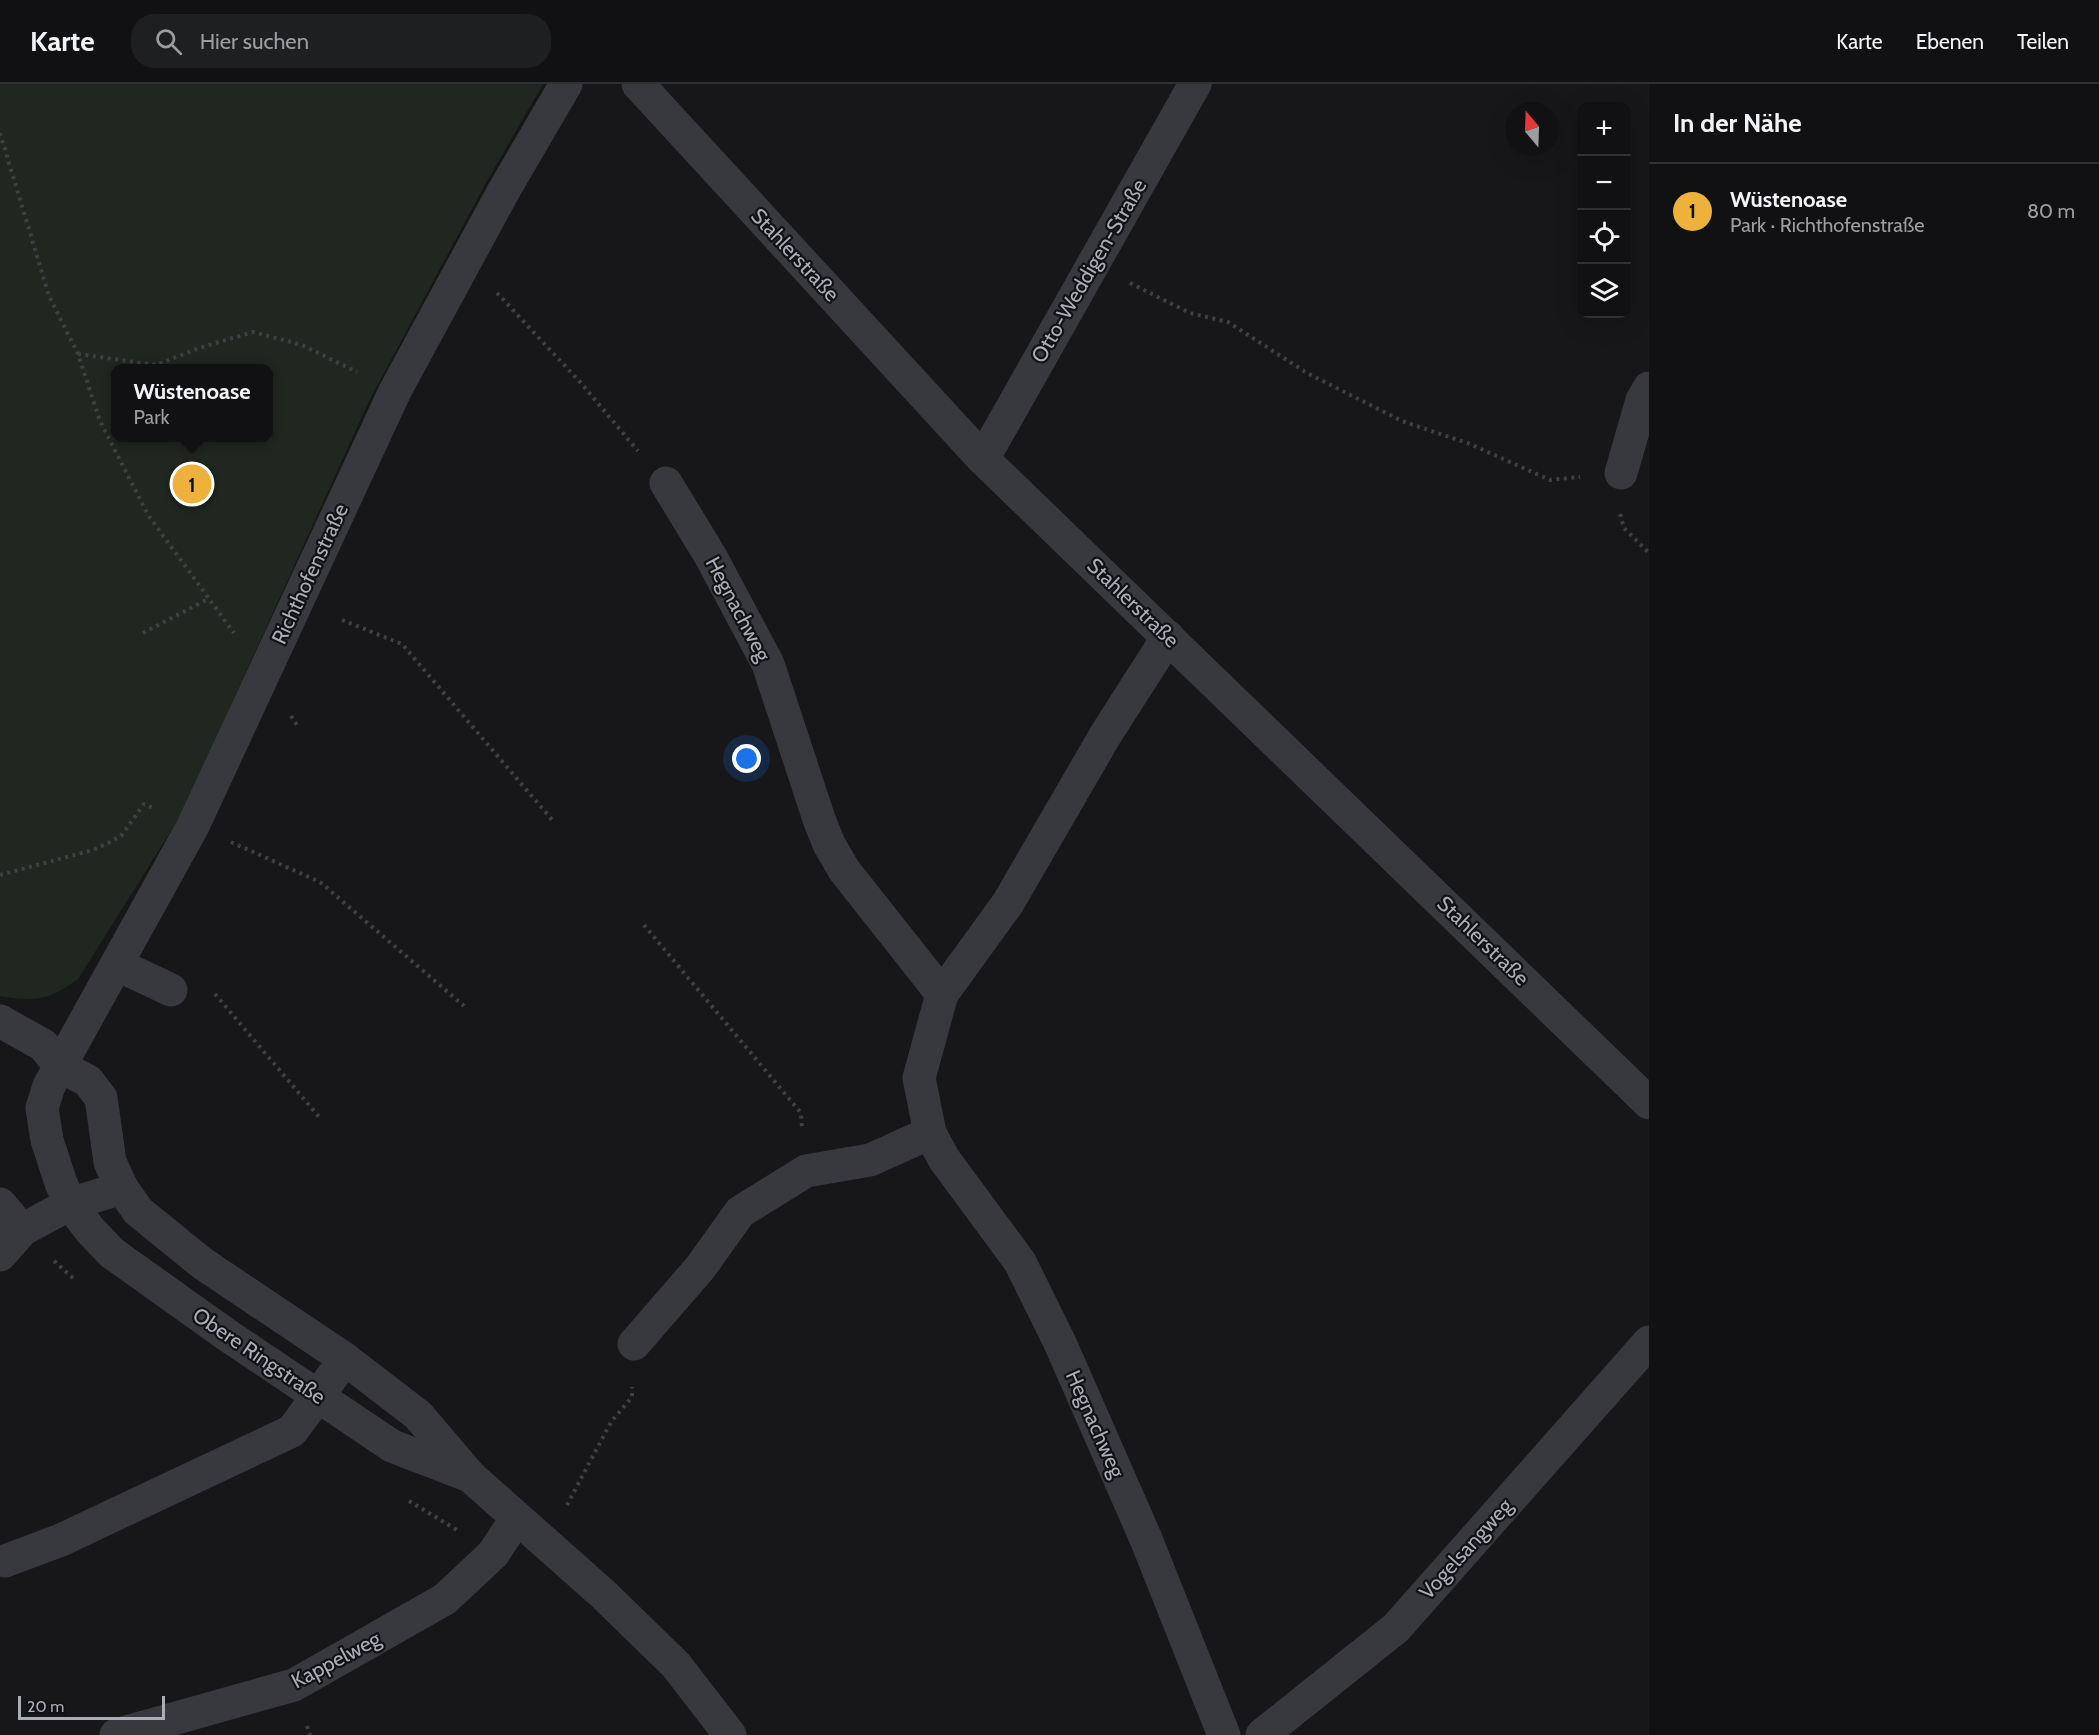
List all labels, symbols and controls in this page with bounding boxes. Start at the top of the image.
search box [131,14,551,68]
text: Karte [30,24,95,58]
icon: search [152,25,185,58]
text: Hier suchen [200,28,309,55]
text: Karte [1836,29,1883,54]
text: Ebenen [1916,29,1984,54]
text: Teilen [2017,29,2069,54]
north arrow [1505,102,1559,156]
map controls [1577,102,1631,318]
button: + [1577,102,1631,156]
text: In der Nähe [1673,107,1802,139]
button: − [1577,156,1631,210]
street label: Otto-Weddigen-Straße [1026,174,1152,367]
text: Wüstenoase [1730,186,1847,213]
text: 1 [1689,199,1696,223]
text: 80 m [2027,199,2075,223]
street label: Stahlerstraße [746,203,845,306]
button: locate [1577,210,1631,264]
text: Park · Richthofenstraße [1730,213,1925,237]
button: layers [1577,264,1631,318]
popup [111,364,273,442]
text: Wüstenoase [133,378,251,405]
text: Park [133,405,169,429]
pin: 1 [172,462,212,506]
street label: Richthofenstraße [266,499,353,648]
street label: Hegnachweg [700,552,777,666]
street label: Stahlerstraße [1082,553,1185,653]
your location [732,744,761,773]
street label: Stahlerstraße [1432,891,1535,991]
street label: Obere Ringstraße [188,1302,331,1409]
street label: Hegnachweg [1061,1366,1130,1482]
street label: Vogelsangweg [1414,1493,1518,1604]
street label: Kappelweg [287,1625,385,1693]
scale bar [18,1693,165,1720]
text: 20 m [27,1697,64,1716]

